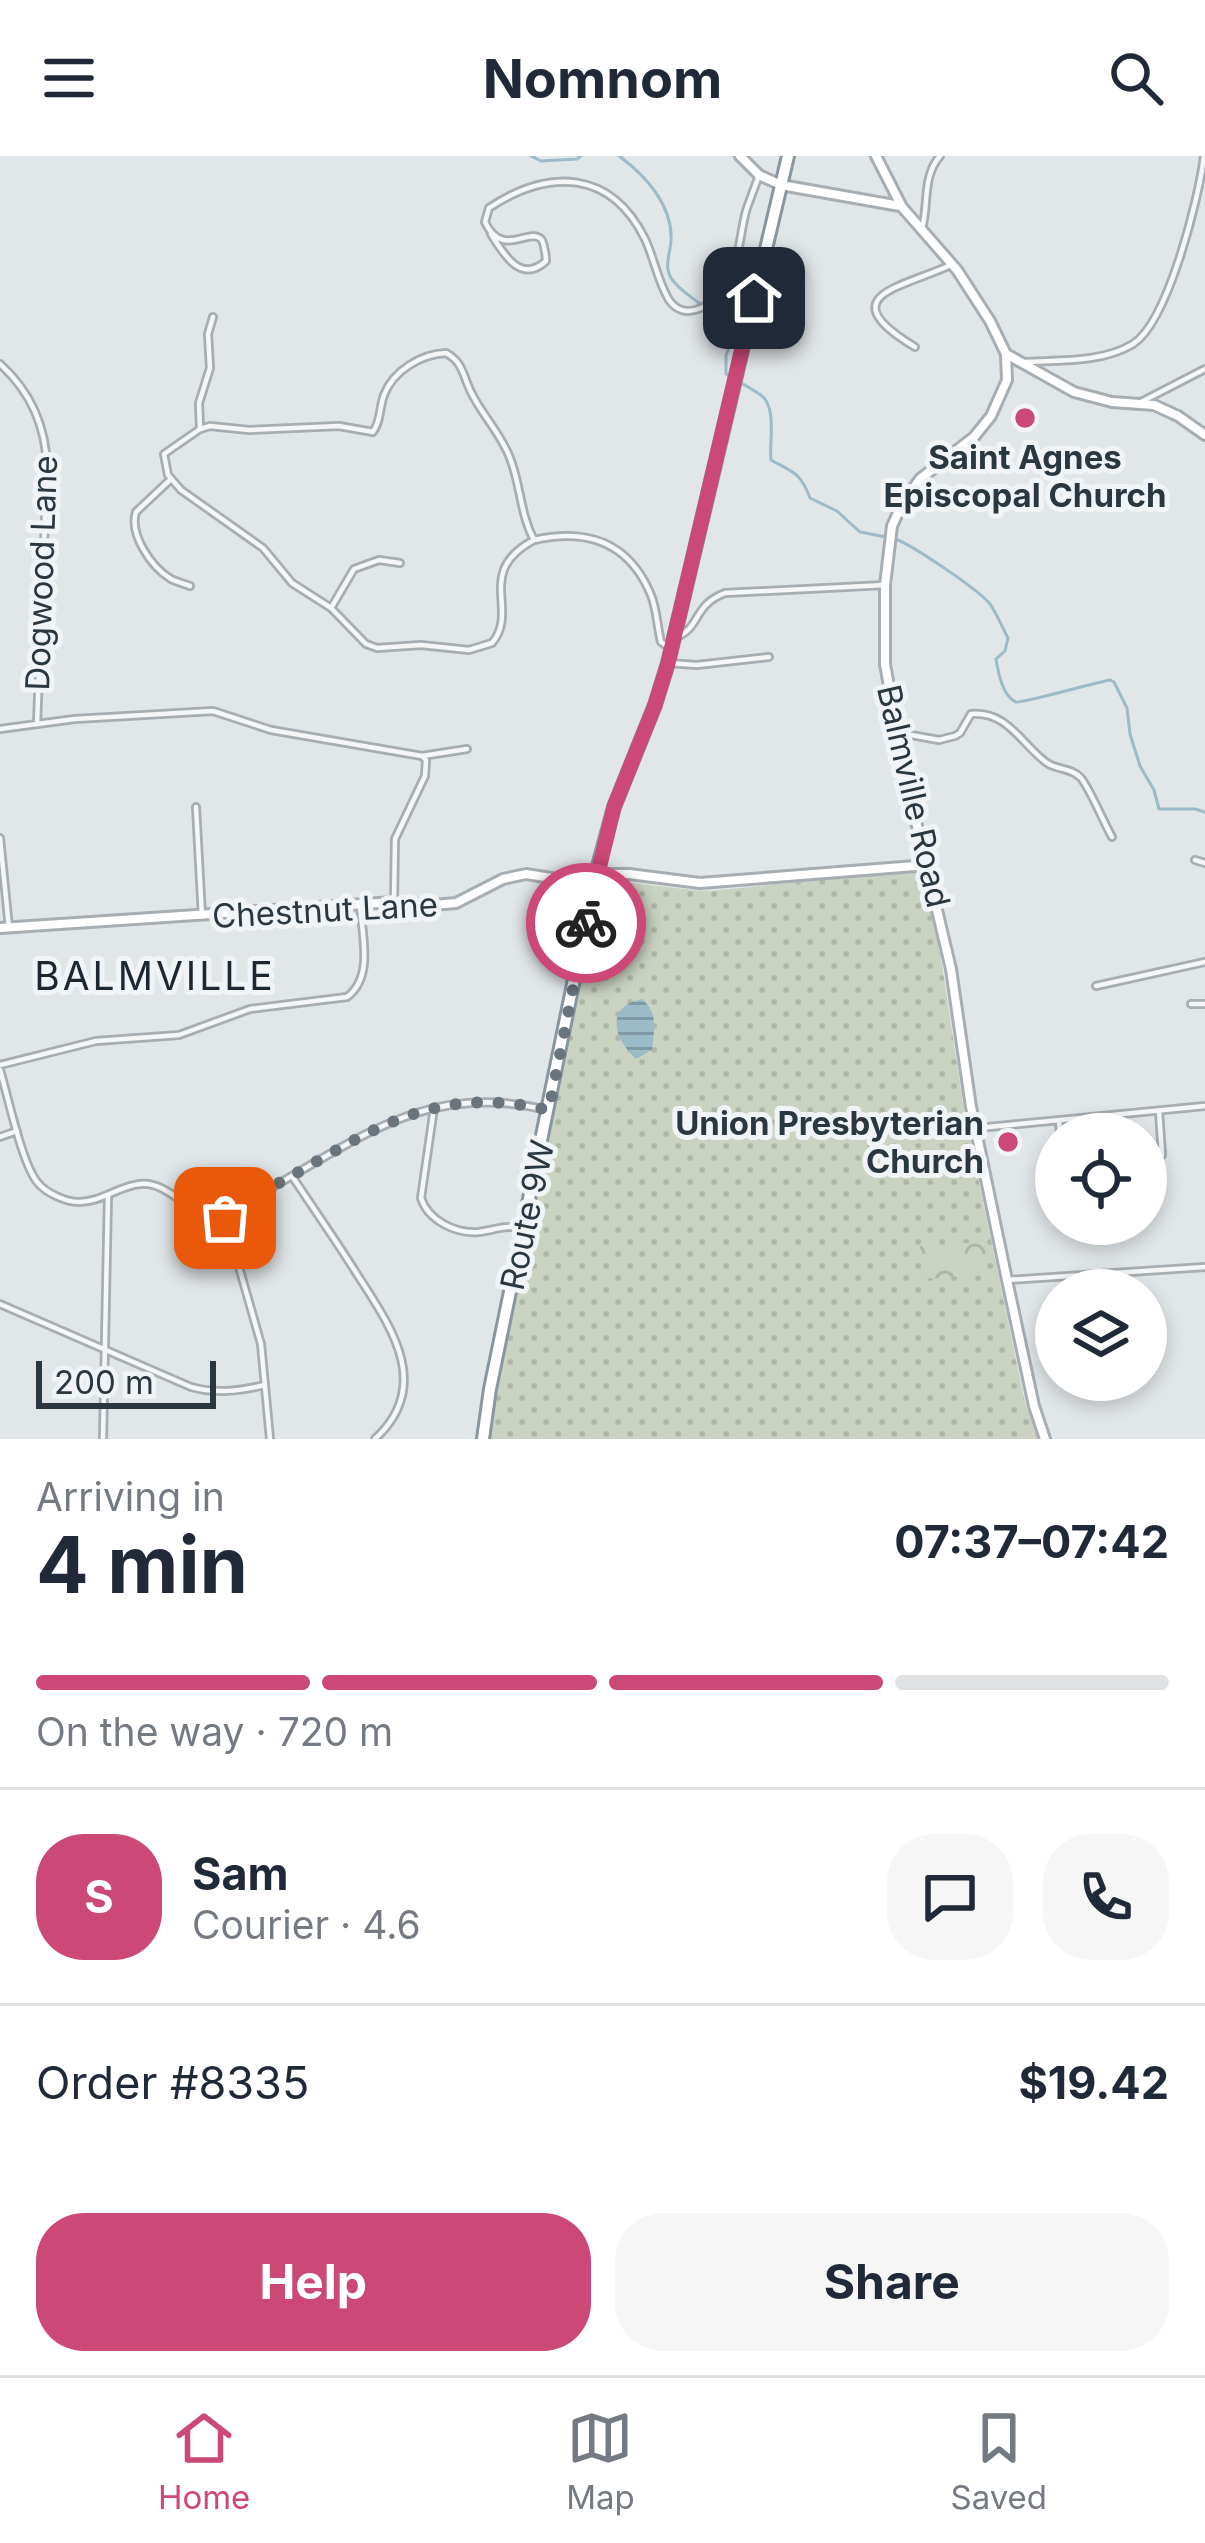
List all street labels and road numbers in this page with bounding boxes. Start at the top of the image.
street label: Dogwood Lane [17,455,65,691]
street label: Balmville Road [869,681,959,911]
street label: Chestnut Lane [211,884,439,936]
street label: Route 9W [492,1136,562,1294]

